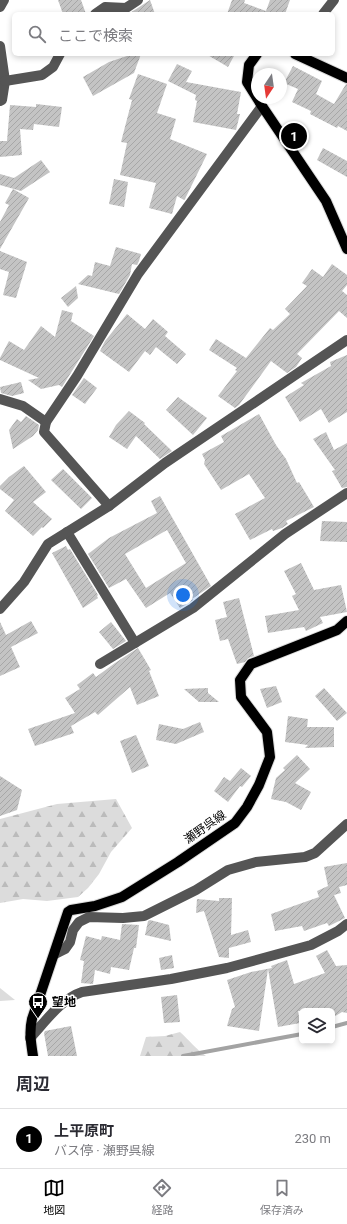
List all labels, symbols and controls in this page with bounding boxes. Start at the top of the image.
search box [12,12,335,56]
icon: search [26,23,48,45]
text: ここで検索 [58,27,133,45]
north arrow [251,68,287,104]
pin: 1 [281,121,307,151]
your location [173,585,193,605]
street label: 瀬野呉線 [181,807,229,847]
bus stop icon: 望地 [27,991,49,1019]
place label: 望地 [52,995,76,1009]
map controls [299,1008,335,1044]
button: layers [299,1008,335,1044]
text: 周辺 [16,1074,50,1094]
text: 上平原町 [54,1122,114,1140]
text: 1 [25,1131,33,1146]
text: 230 m [294,1131,331,1146]
text: バス停 · 瀬野呉線 [54,1143,155,1158]
tab: 地図 [43,1177,65,1217]
tab: 経路 [151,1177,173,1217]
tab: 保存済み [260,1177,304,1217]

